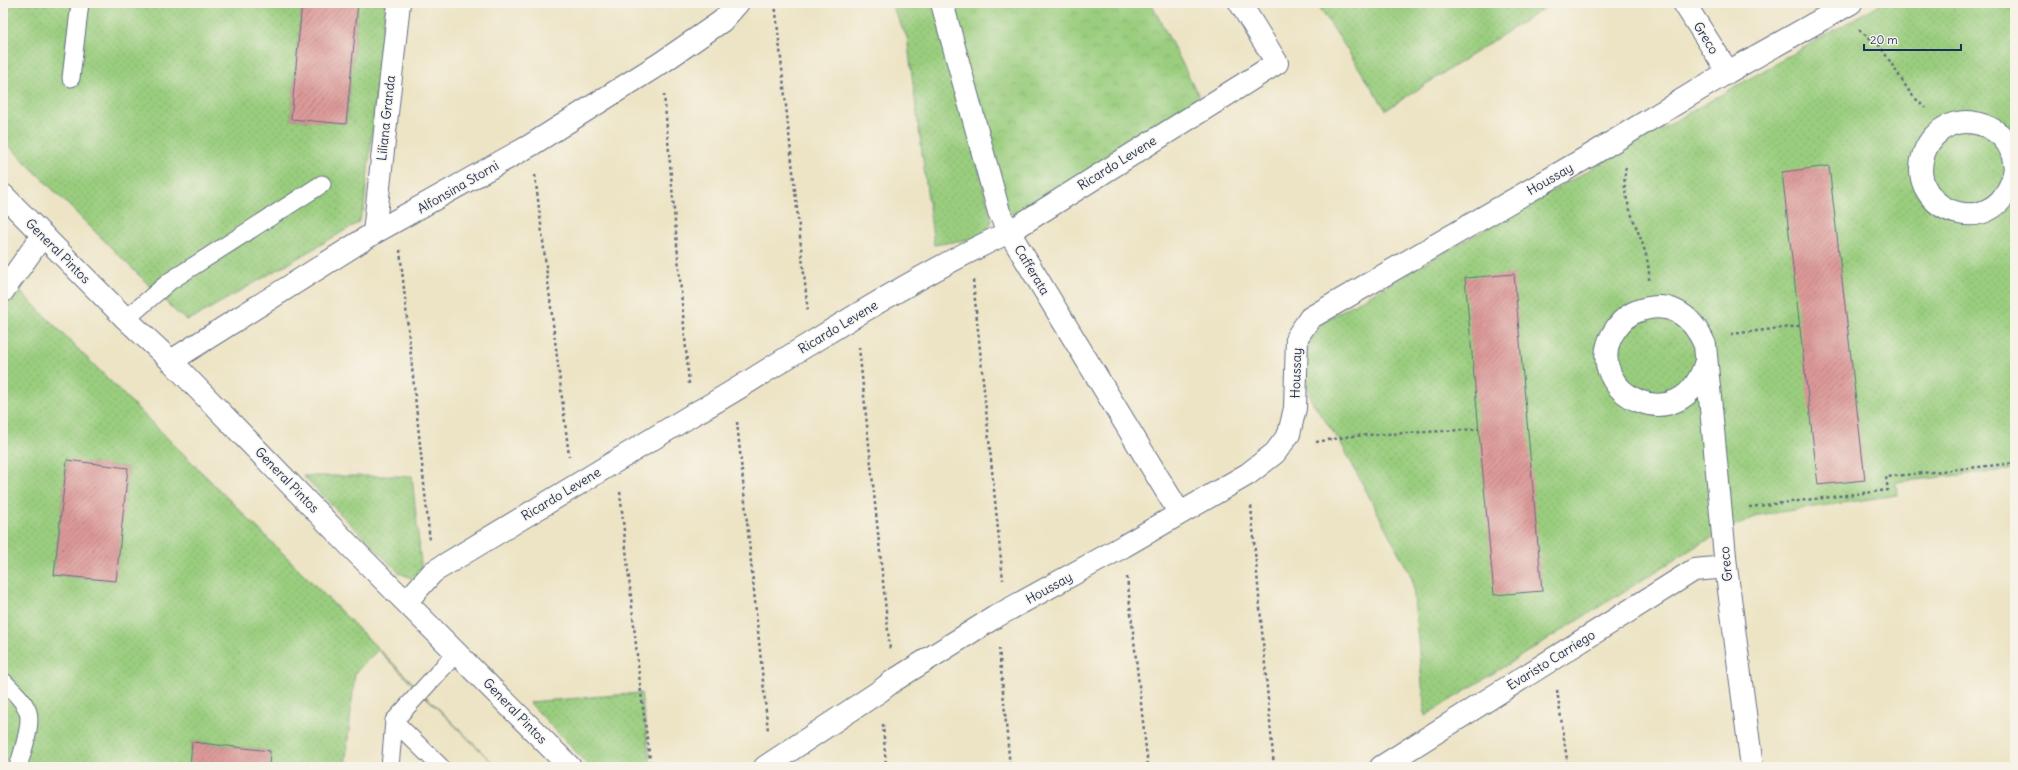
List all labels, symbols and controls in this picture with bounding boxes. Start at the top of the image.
street label: Greco [1689,19,1723,57]
scale bar [1864,26,1961,52]
text: 20 m [1870,32,1898,47]
street label: Liliana Granda [373,74,399,162]
street label: Ricardo Levene [1074,132,1160,194]
street label: Alfonsina Storni [414,157,502,217]
street label: Houssay [1524,159,1576,199]
street label: General Pintos [22,215,94,287]
street label: Cafferata [1010,242,1054,298]
street label: Ricardo Levene [795,297,881,357]
street label: Houssay [1287,347,1305,399]
street label: General Pintos [251,443,323,517]
street label: Ricardo Levene [518,464,604,524]
street label: Greco [1716,546,1736,582]
street label: Houssay [1023,568,1075,608]
street label: Evaristo Carriego [1504,626,1598,694]
street label: General Pintos [479,674,551,748]

